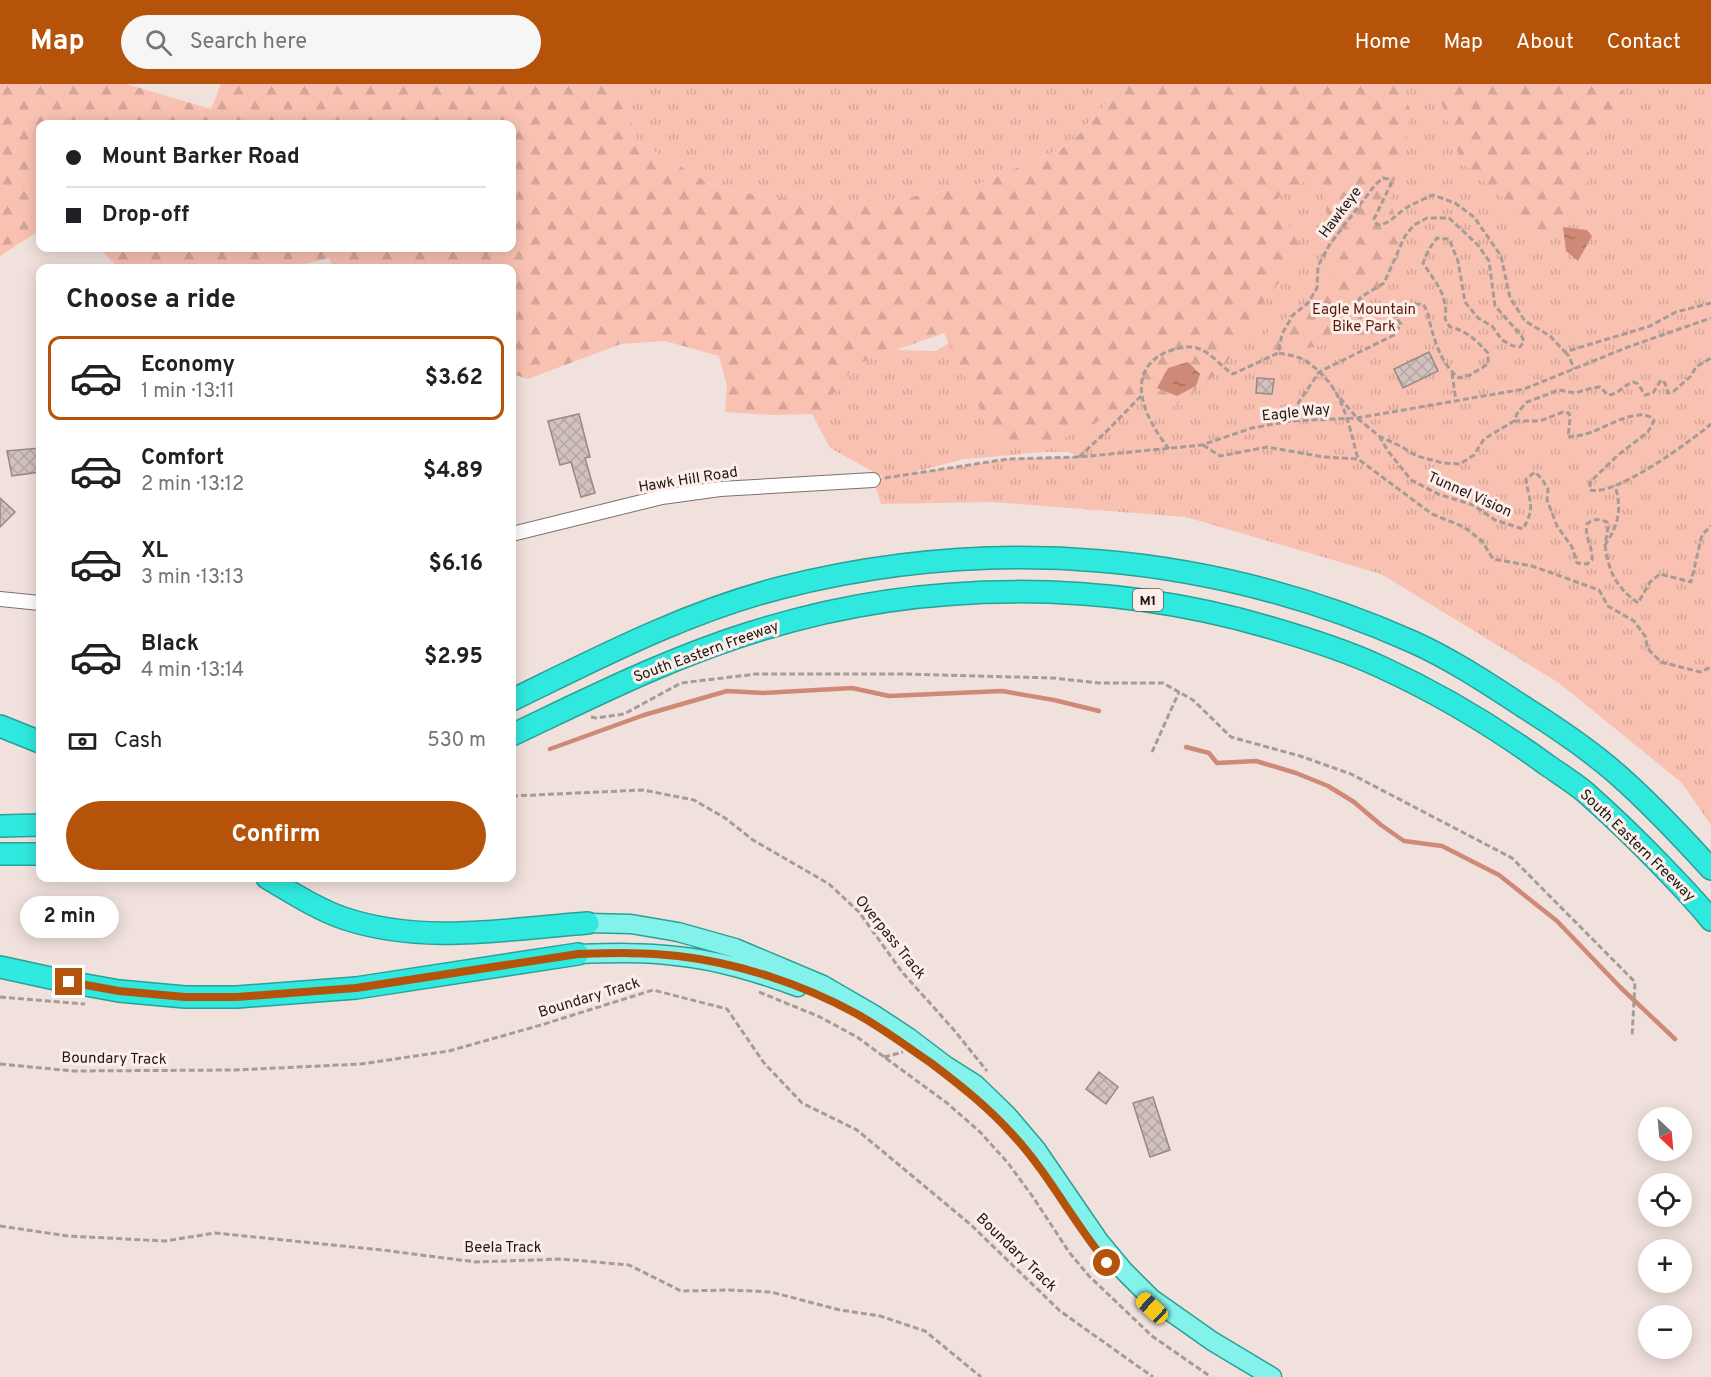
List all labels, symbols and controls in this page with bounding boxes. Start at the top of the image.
search box [121,15,541,69]
text: Map [30,24,85,60]
icon: search [142,26,175,59]
text: Search here [190,29,307,56]
text: Home [1355,29,1411,56]
text: Map [1444,29,1483,56]
text: About [1516,29,1574,56]
text: Contact [1607,29,1681,56]
text: Mount Barker Road [102,144,300,171]
street label: Hawkeye [1316,183,1367,242]
text: Drop-off [102,202,189,229]
text: Choose a ride [66,283,236,317]
park label: Eagle Mountain Bike Park [1312,301,1416,337]
icon: car [69,351,123,405]
text: Economy [141,352,235,379]
text: $3.62 [425,365,483,392]
text: 1 min · 13:11 [141,379,235,405]
street label: Eagle Way [1261,400,1331,427]
icon: car [69,444,123,498]
text: Comfort [141,445,224,472]
text: $4.89 [423,458,483,485]
street label: Hawk Hill Road [637,463,739,498]
street label: Tunnel Vision [1424,468,1514,522]
text: 2 min · 13:12 [141,472,244,498]
icon: car [69,537,123,591]
text: XL [141,538,168,565]
text: $6.16 [429,551,483,578]
text: 3 min · 13:13 [141,565,244,591]
road number: M1 [1133,589,1163,611]
street label: South Eastern Freeway [631,617,782,688]
icon: car [69,630,123,684]
text: Black [141,631,199,658]
text: $2.95 [424,644,483,671]
text: 4 min · 13:14 [141,658,244,684]
icon: cash [66,725,99,758]
text: Cash [114,728,163,755]
text: 530 m [427,728,486,754]
street label: South Eastern Freeway [1575,786,1699,906]
button: Confirm [66,801,486,870]
street label: Overpass Track [850,892,929,984]
callout: 2 min [20,895,118,937]
text: 2 min [43,904,96,930]
route end [55,968,82,995]
street label: Boundary Track [536,974,643,1023]
street label: Boundary Track [61,1049,167,1070]
north arrow [1638,1107,1692,1161]
map controls [1638,1107,1692,1359]
button: locate [1638,1173,1692,1227]
street label: Boundary Track [971,1210,1061,1297]
street label: Beela Track [464,1239,542,1258]
button: + [1638,1239,1692,1293]
route start [1093,1249,1120,1276]
car [1133,1289,1171,1327]
button: − [1638,1305,1692,1359]

